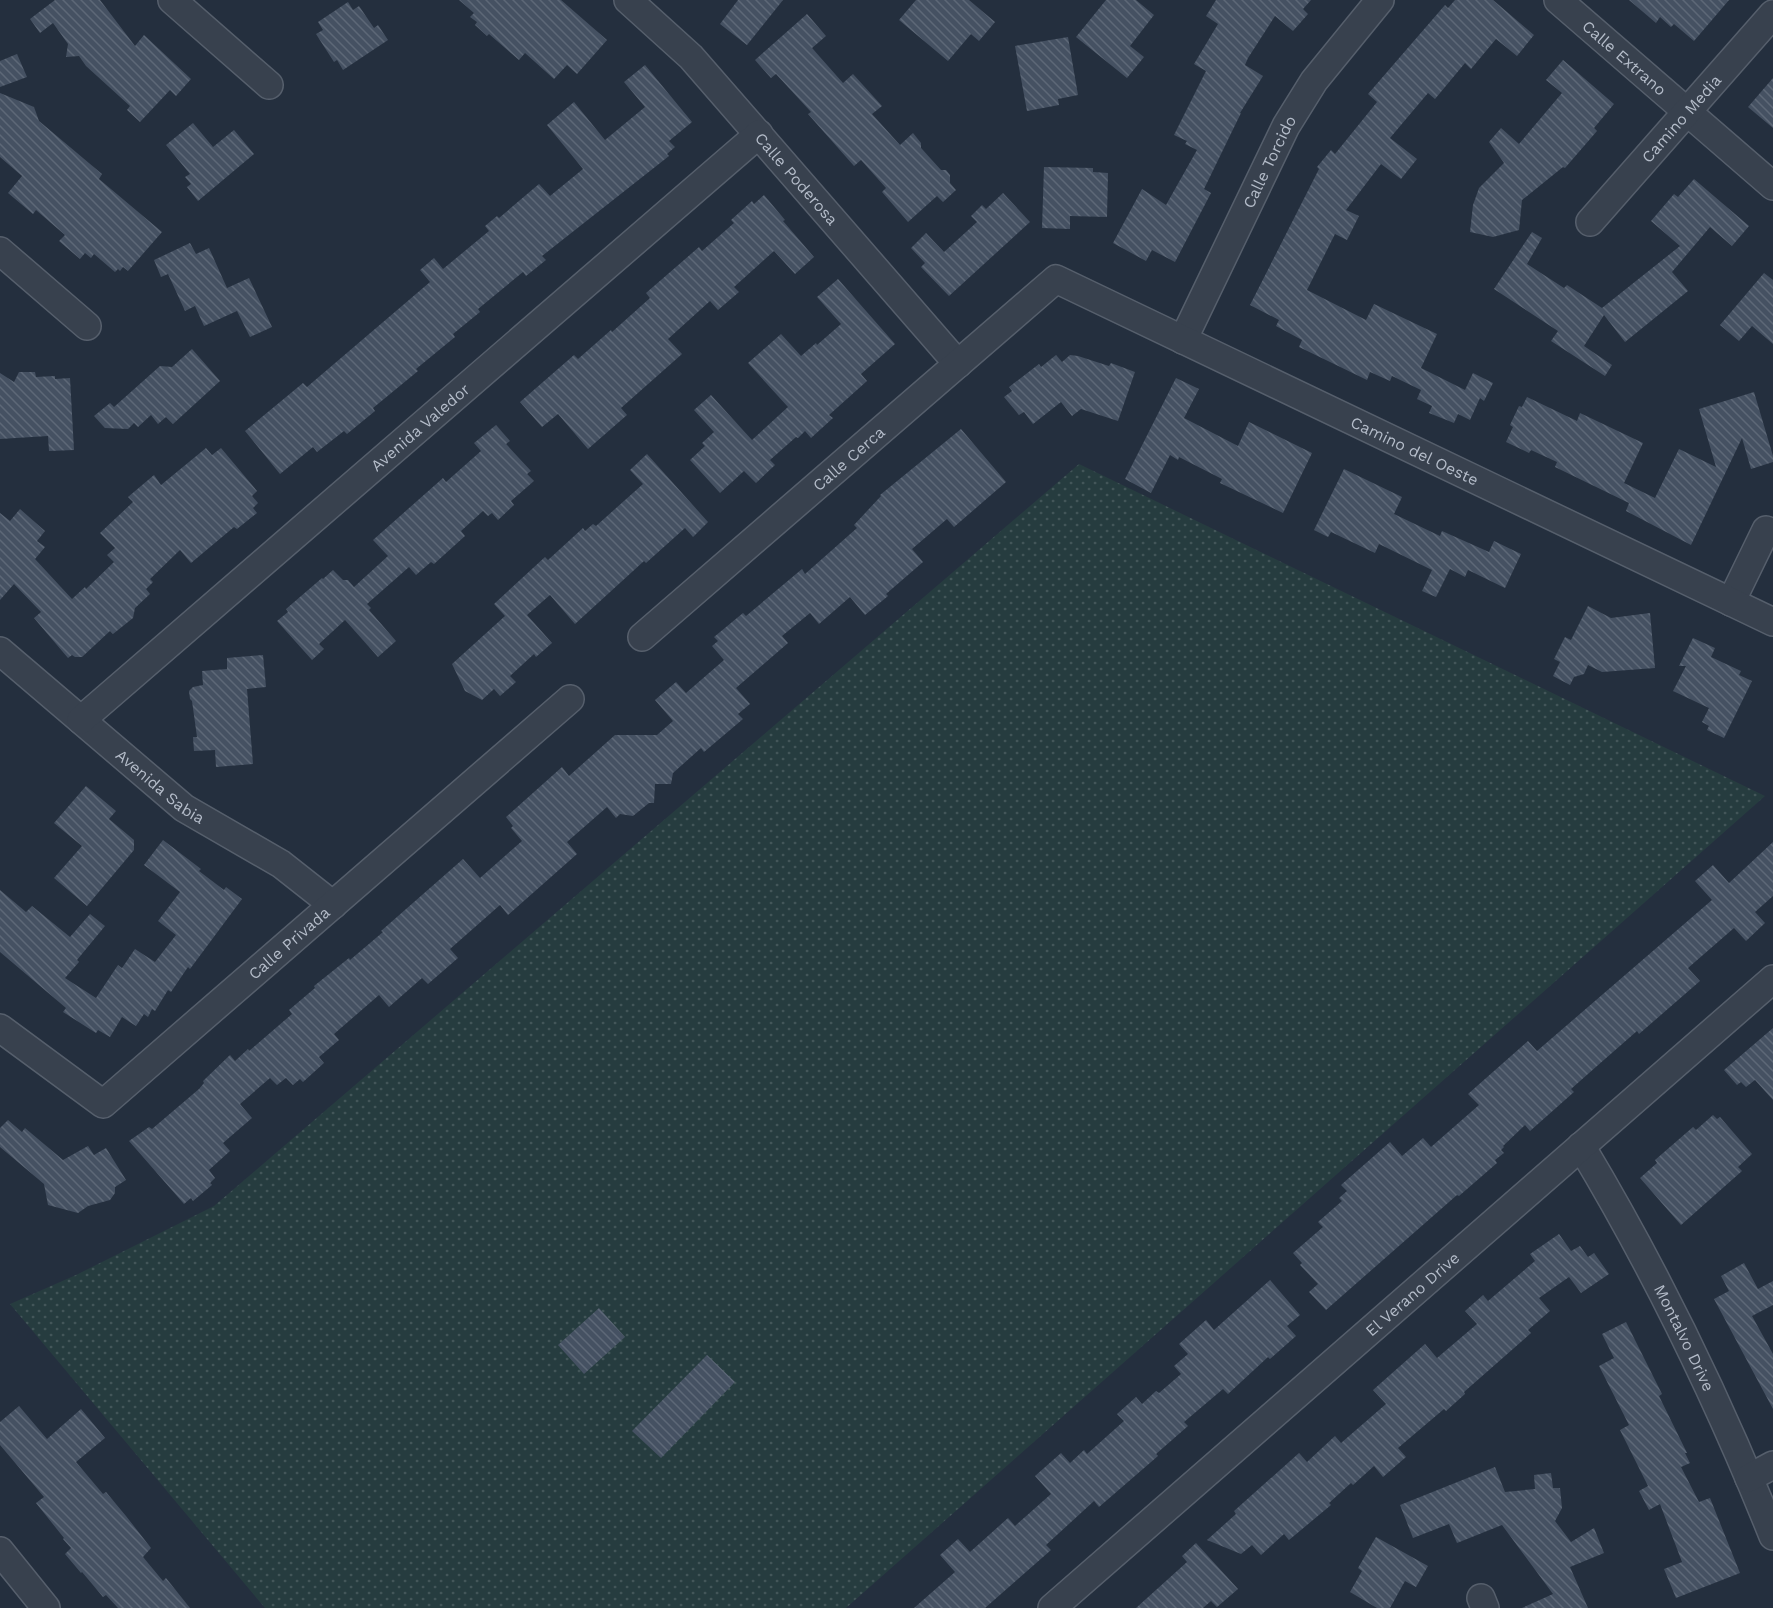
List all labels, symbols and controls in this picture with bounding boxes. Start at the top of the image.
street label: Calle Extrano [1578,16,1670,99]
street label: Camino Media [1638,71,1725,167]
street label: Calle Torcido [1239,112,1300,211]
street label: Calle Poderosa [751,129,842,229]
street label: Avenida Valedor [367,379,474,475]
street label: Camino del Oeste [1348,412,1481,490]
street label: Calle Cerca [809,422,889,495]
street label: Avenida Sabia [112,745,208,828]
street label: Calle Privada [245,903,334,984]
street label: El Verano Drive [1362,1248,1463,1340]
street label: Montalvo Drive [1650,1281,1718,1394]

